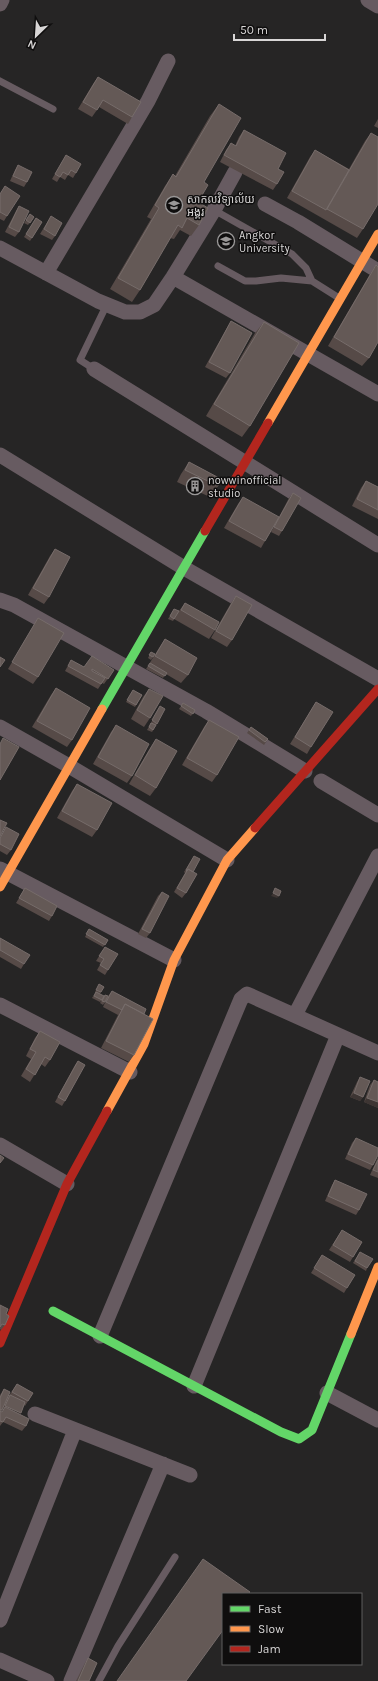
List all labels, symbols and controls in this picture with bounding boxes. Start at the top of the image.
north arrow [16,16,56,56]
scale bar [234,16,325,42]
text: 50 m [240,23,268,37]
text: N [26,37,38,52]
place label: សាកលវិទ្យាល័យ អង្គរ [187,192,255,219]
school or university icon: សាកលវិទ្យាល័យ អង្គរ [164,195,184,215]
place label: Angkor University [239,229,290,255]
school or university icon: Angkor University [216,231,236,251]
place label: nowwinofficial studio [208,474,281,500]
building icon: nowwinofficial studio [185,476,205,496]
legend [222,1593,362,1665]
text: Fast [258,1602,282,1616]
text: Slow [258,1622,284,1636]
text: Jam [258,1642,281,1656]

